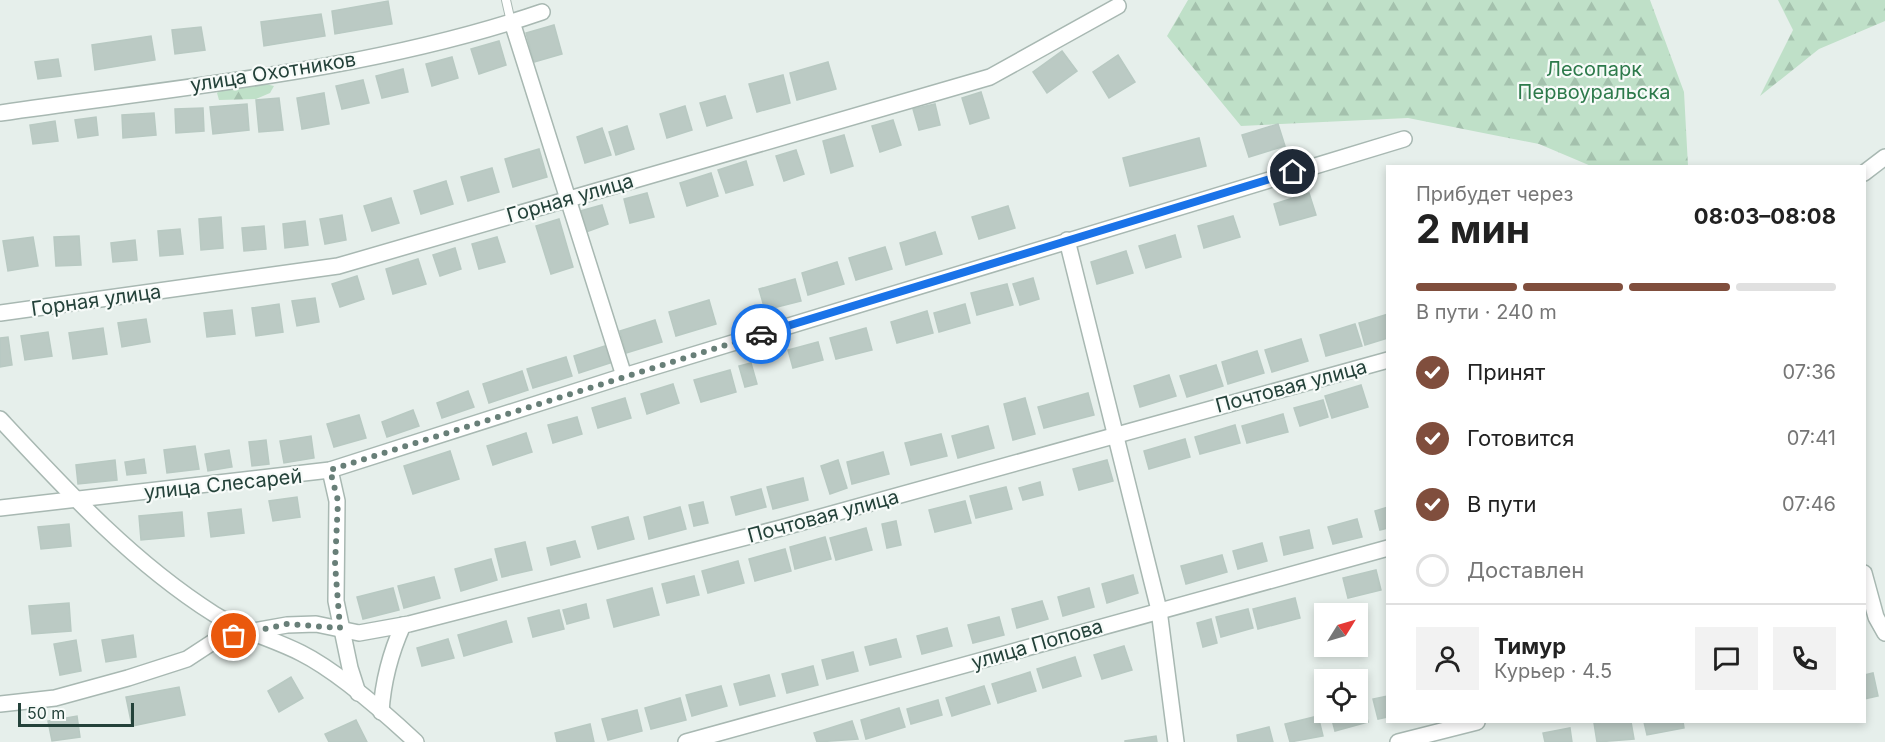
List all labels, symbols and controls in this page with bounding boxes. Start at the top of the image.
street label: улица Охотников [189,47,357,97]
park label: Лесопарк Первоуральска [1518,57,1670,104]
pin [1267,146,1318,197]
icon: home [1276,155,1309,188]
street label: Горная улица [504,168,636,228]
text: Прибудет через [1416,182,1573,206]
text: 08:03–08:08 [1694,203,1836,229]
text: 2 мин [1416,205,1530,252]
street label: Горная улица [30,279,162,321]
text: В пути · 240 m [1416,300,1557,324]
courier [731,304,791,364]
icon: car [745,318,778,351]
street label: Почтовая улица [1213,354,1369,418]
icon: check [1416,356,1449,389]
text: Принят [1467,359,1545,385]
text: 07:36 [1783,360,1836,384]
icon: check [1416,422,1449,455]
text: Готовится [1467,425,1574,451]
text: 07:41 [1787,426,1836,450]
street label: улица Слесарей [143,464,303,504]
street label: Почтовая улица [745,484,901,548]
icon: check [1416,488,1449,521]
text: В пути [1467,491,1536,517]
text: 07:46 [1782,492,1836,516]
text: Доставлен [1467,557,1584,583]
north arrow [1314,603,1368,657]
map controls [1314,603,1368,723]
pin [208,610,259,661]
street label: улица Попова [969,614,1105,674]
icon: bag [217,619,250,652]
button: person [1416,627,1479,690]
button: chat [1695,627,1758,690]
button: phone [1773,627,1836,690]
text: Тимур [1494,633,1566,659]
text: Курьер · 4.5 [1494,659,1612,683]
button: locate [1314,669,1368,723]
scale bar [18,700,134,728]
text: 50 m [27,703,65,723]

